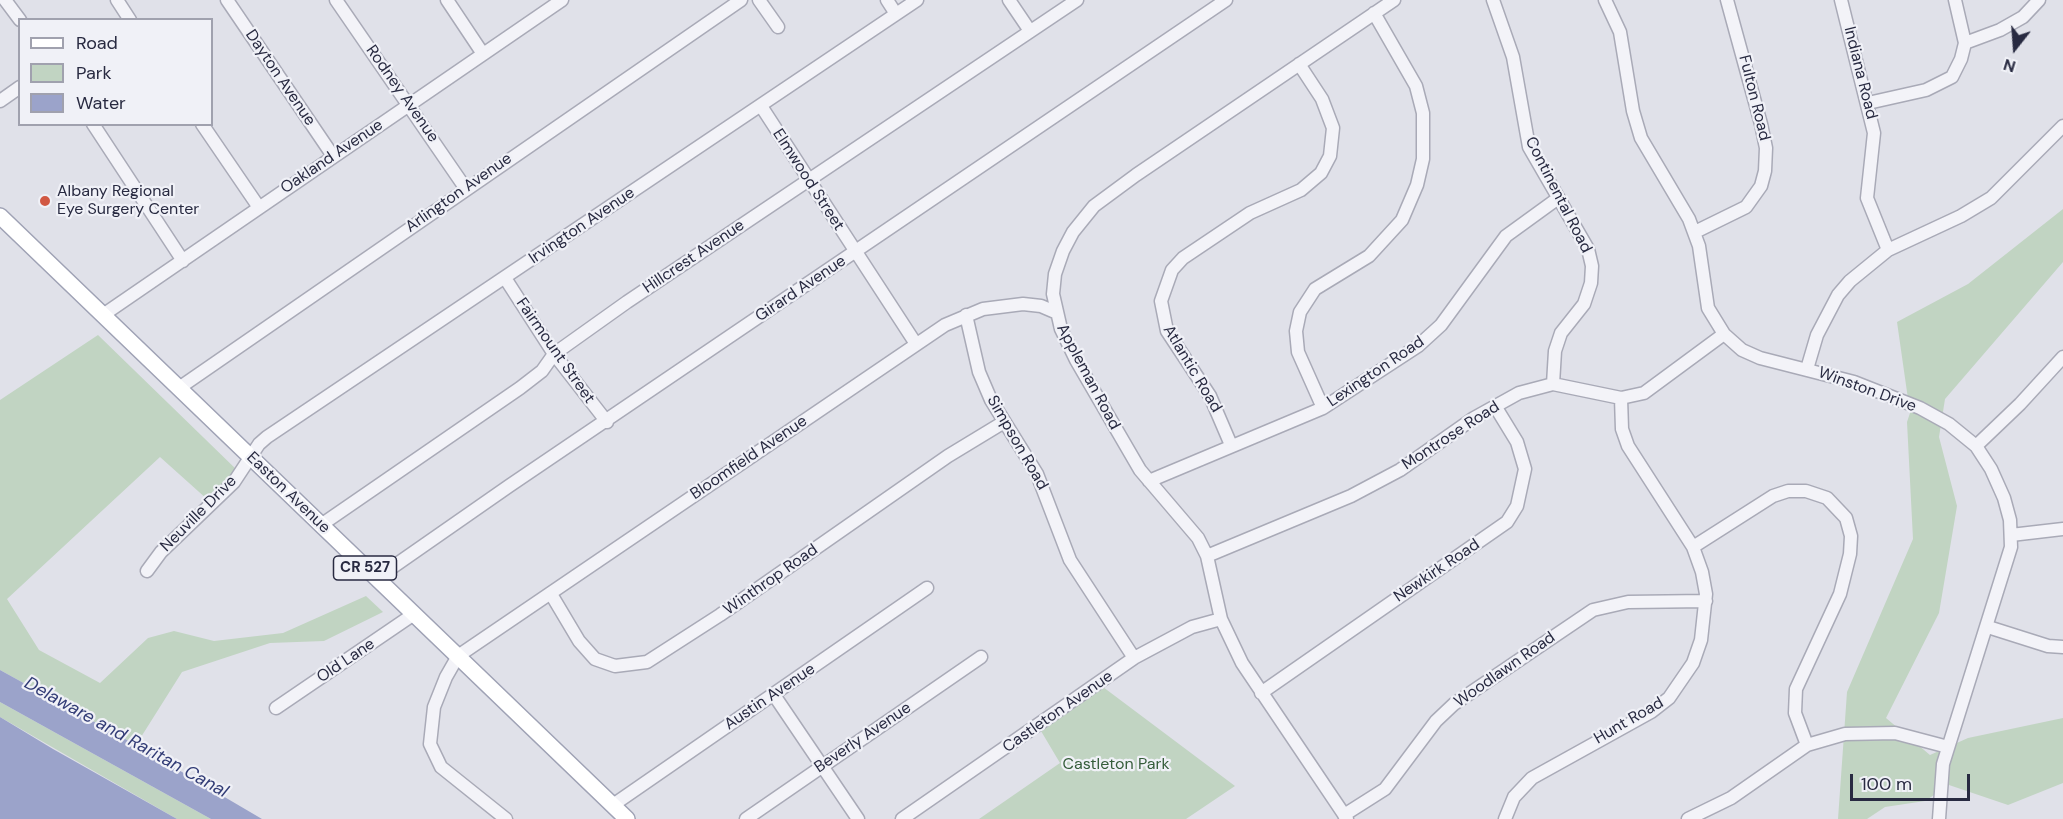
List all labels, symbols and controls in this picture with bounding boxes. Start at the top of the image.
legend [18,18,213,126]
north arrow [1985,18,2045,78]
street label: Indiana Road [1839,25,1881,121]
street label: Dayton Avenue [241,26,319,130]
text: Road [76,31,118,55]
street label: Rodney Avenue [361,42,443,146]
street label: Fulton Road [1734,53,1774,143]
text: N [2001,54,2018,77]
text: Park [76,61,112,85]
text: Water [76,91,126,115]
street label: Oakland Avenue [277,116,387,198]
street label: Elmwood Street [768,126,848,234]
street label: Continental Road [1520,134,1596,256]
street label: Arlington Avenue [402,149,516,237]
place label: Albany Regional Eye Surgery Center [57,182,199,220]
street label: Irvington Avenue [525,184,639,268]
marker: Albany Regional Eye Surgery Center [38,194,52,208]
street label: Hillcrest Avenue [640,216,748,298]
street label: Girard Avenue [752,252,850,326]
street label: Fairmount Street [511,295,599,407]
street label: Appleman Road [1052,321,1124,433]
street label: Atlantic Road [1158,322,1226,416]
street label: Lexington Road [1324,332,1428,412]
street label: Winston Drive [1815,363,1919,417]
street label: Simpson Road [982,392,1052,494]
street label: Montrose Road [1399,397,1503,475]
street label: Bloomfield Avenue [687,412,811,504]
street label: Easton Avenue [242,448,334,538]
street label: Neuville Drive [157,472,241,556]
street label: Newkirk Road [1390,535,1484,607]
street label: Winthrop Road [720,540,822,620]
road number: CR 527 [334,556,397,580]
street label: Woodlawn Road [1451,628,1559,712]
street label: Old Lane [313,635,379,687]
street label: Austin Avenue [721,660,819,734]
street label: Castleton Avenue [999,667,1117,757]
water label: Delaware and Raritan Canal [20,673,232,803]
street label: Hunt Road [1591,693,1667,749]
street label: Beverly Avenue [811,699,915,777]
park label: Castleton Park [1062,755,1170,775]
scale bar [1853,762,1973,800]
text: 100 m [1861,772,1912,796]

